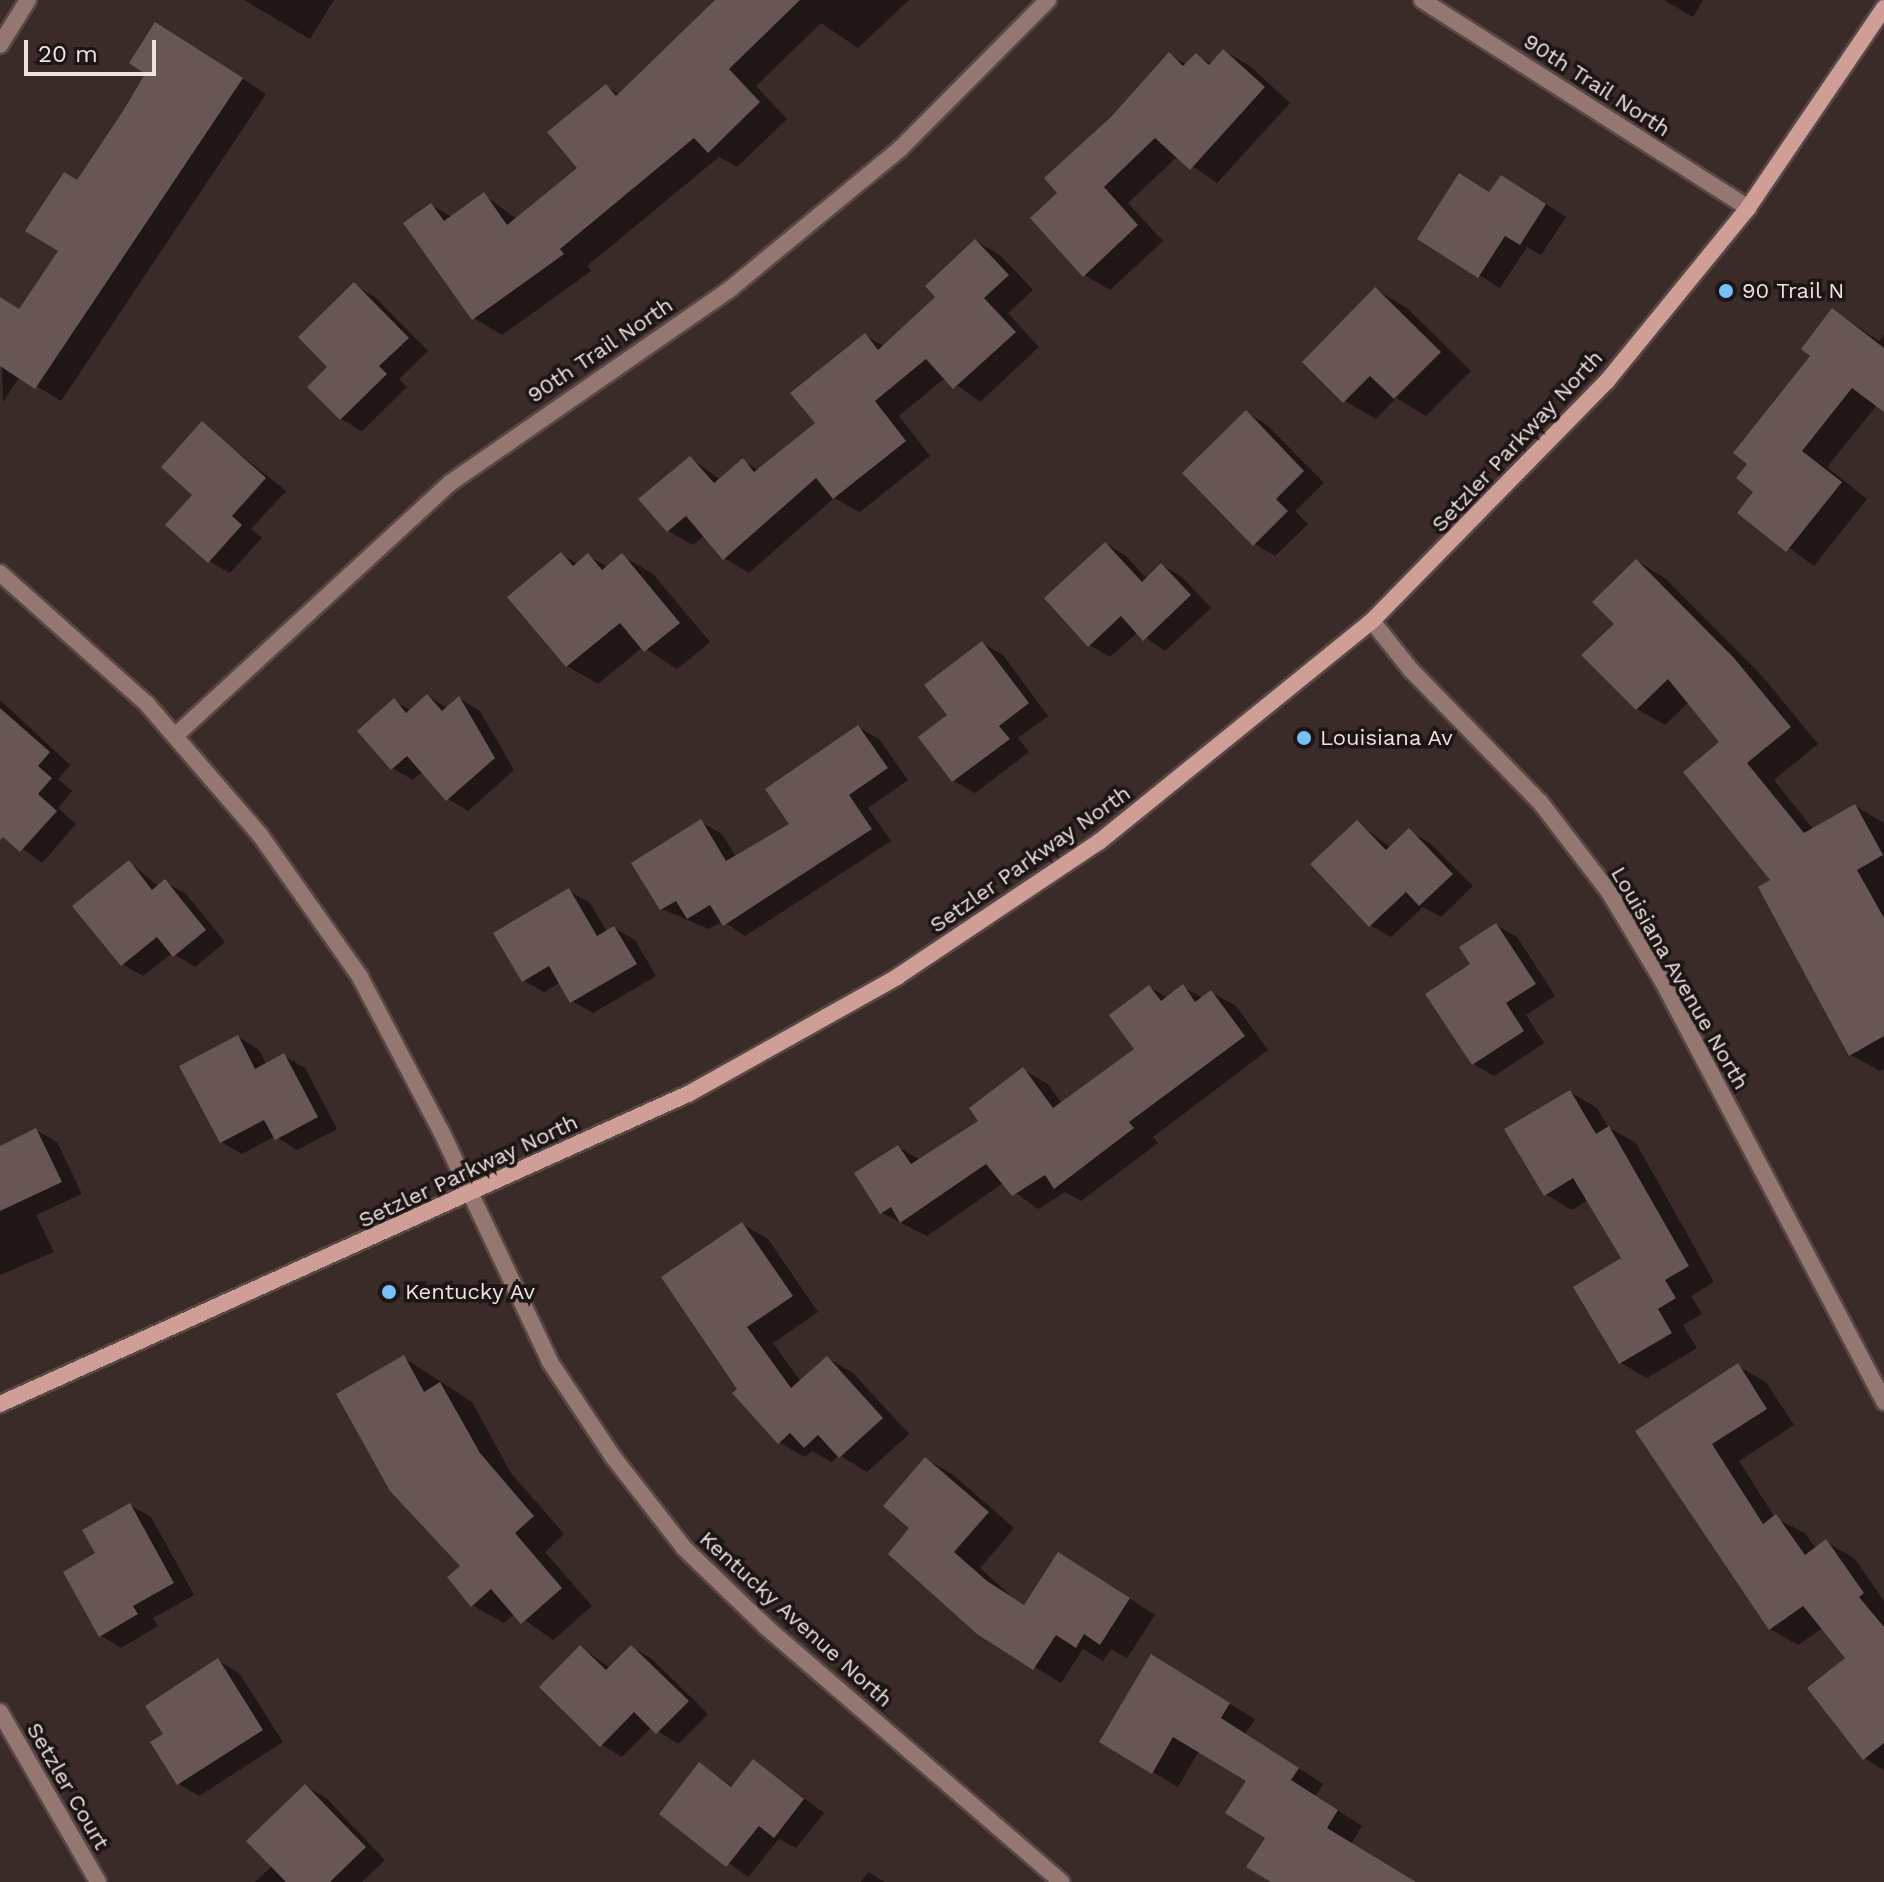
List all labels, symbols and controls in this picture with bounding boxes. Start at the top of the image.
scale bar [28,24,160,74]
street label: 90th Trail North [1518,27,1676,143]
text: 20 m [38,40,98,68]
place label: 90 Trail N [1742,278,1846,304]
marker: 90 Trail N [1717,282,1735,300]
street label: 90th Trail North [522,291,678,409]
street label: Setzler Parkway North [1426,344,1608,538]
place label: Louisiana Av [1320,725,1454,751]
marker: Louisiana Av [1295,729,1313,747]
street label: Setzler Parkway North [924,779,1136,939]
street label: Louisiana Avenue North [1605,861,1755,1095]
street label: Setzler Parkway North [354,1108,582,1234]
place label: Kentucky Av [405,1279,536,1305]
marker: Kentucky Av [380,1283,398,1301]
street label: Kentucky Avenue North [694,1525,898,1713]
street label: Setzler Court [21,1718,115,1854]

